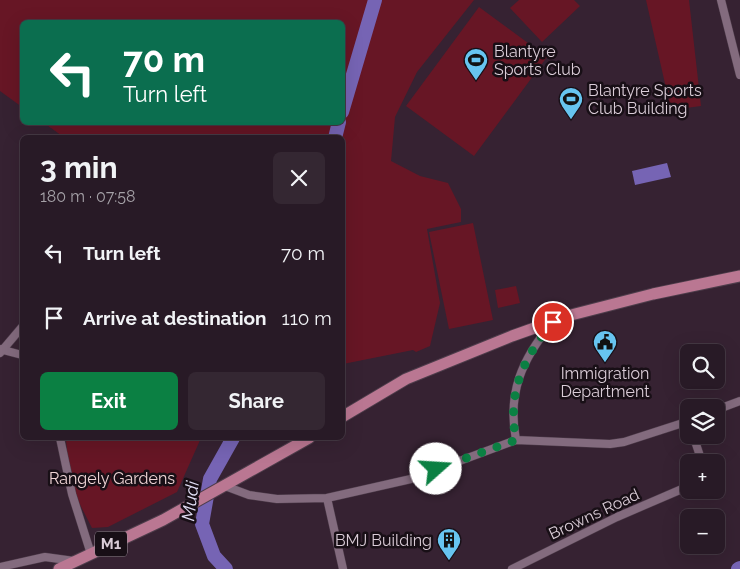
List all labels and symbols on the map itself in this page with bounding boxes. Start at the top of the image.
place label: Blantyre Sports Club [494,42,581,79]
sports icon: Blantyre Sports Club [463,47,489,81]
place label: Blantyre Sports Club Building [588,81,702,118]
sports icon: Blantyre Sports Club Building [558,86,584,120]
pin [532,301,574,343]
public building icon: Immigration Department [592,329,618,363]
place label: Immigration Department [560,364,650,401]
position arrow [409,442,461,494]
park label: Rangely Gardens [49,469,175,488]
water label: Mudi [177,479,203,522]
street label: Browns Road [546,485,642,543]
building icon: BMJ Building [436,527,462,561]
place label: BMJ Building [335,531,432,550]
road number: M1 [95,532,127,556]

